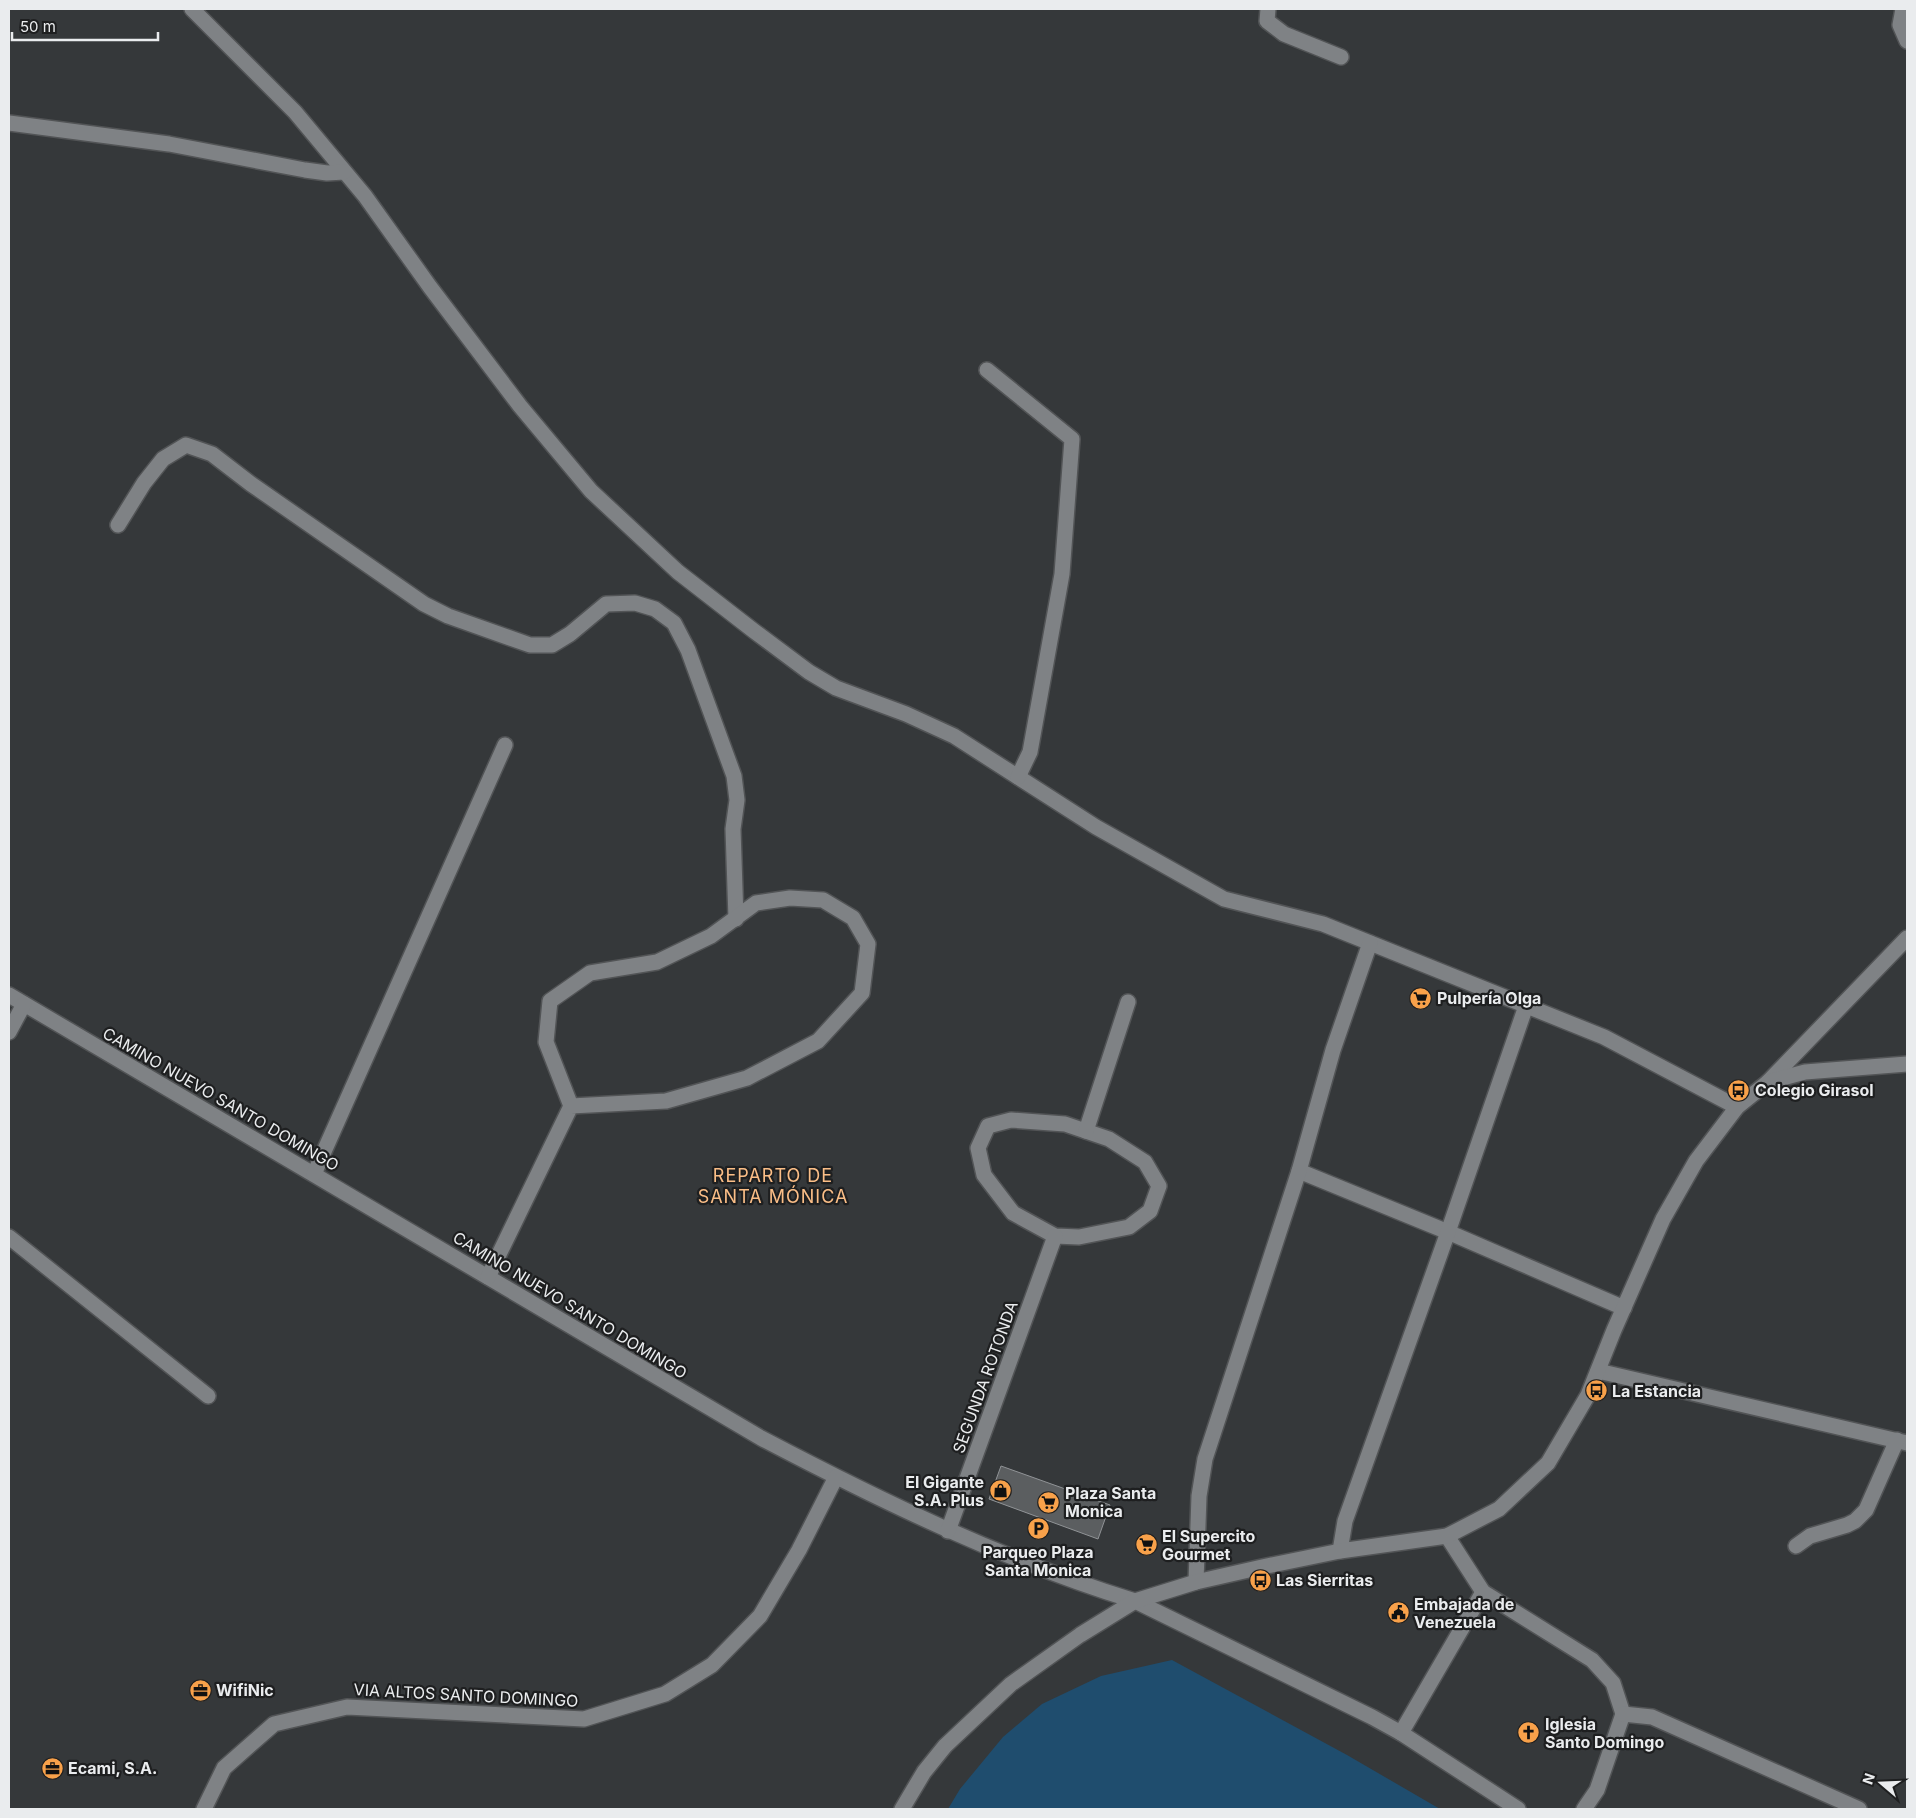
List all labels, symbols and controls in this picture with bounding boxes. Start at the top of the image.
scale bar [12,10,159,42]
text: 50 m [20,17,56,36]
supermarket icon: Pulpería Olga [1409,986,1433,1010]
place label: Pulpería Olga [1437,988,1541,1008]
street label: CAMINO NUEVO SANTO DOMINGO [99,1023,343,1175]
bus stop icon: Colegio Girasol [1727,1078,1751,1102]
place label: Colegio Girasol [1755,1080,1874,1100]
district label: REPARTO DE SANTA MÓNICA [698,1165,848,1207]
street label: CAMINO NUEVO SANTO DOMINGO [449,1227,691,1383]
street label: SEGUNDA ROTONDA [948,1298,1022,1456]
bus stop icon: La Estancia [1584,1379,1608,1403]
place label: La Estancia [1612,1381,1701,1401]
place label: El Gigante S.A. Plus [905,1472,984,1510]
shop icon: El Gigante S.A. Plus [988,1479,1012,1503]
place label: Plaza Santa Monica [1065,1483,1156,1521]
supermarket icon: Plaza Santa Monica [1037,1490,1061,1514]
parking icon: Parqueo Plaza Santa Monica [1026,1516,1050,1540]
place label: El Supercito Gourmet [1162,1526,1255,1564]
supermarket icon: El Supercito Gourmet [1134,1533,1158,1557]
place label: Parqueo Plaza Santa Monica [982,1542,1094,1580]
bus stop icon: Las Sierritas [1248,1568,1272,1592]
place label: Las Sierritas [1276,1570,1373,1590]
place label: Embajada de Venezuela [1414,1594,1514,1632]
public building icon: Embajada de Venezuela [1386,1601,1410,1625]
office icon: WifiNic [188,1678,212,1702]
street label: VIA ALTOS SANTO DOMINGO [353,1679,579,1711]
place label: WifiNic [216,1680,274,1700]
place label: Iglesia Santo Domingo [1545,1714,1664,1752]
church icon: Iglesia Santo Domingo [1517,1721,1541,1745]
office icon: Ecami, S.A. [40,1756,64,1780]
place label: Ecami, S.A. [68,1758,157,1778]
north arrow [1856,1758,1906,1808]
text: N [1858,1771,1878,1786]

